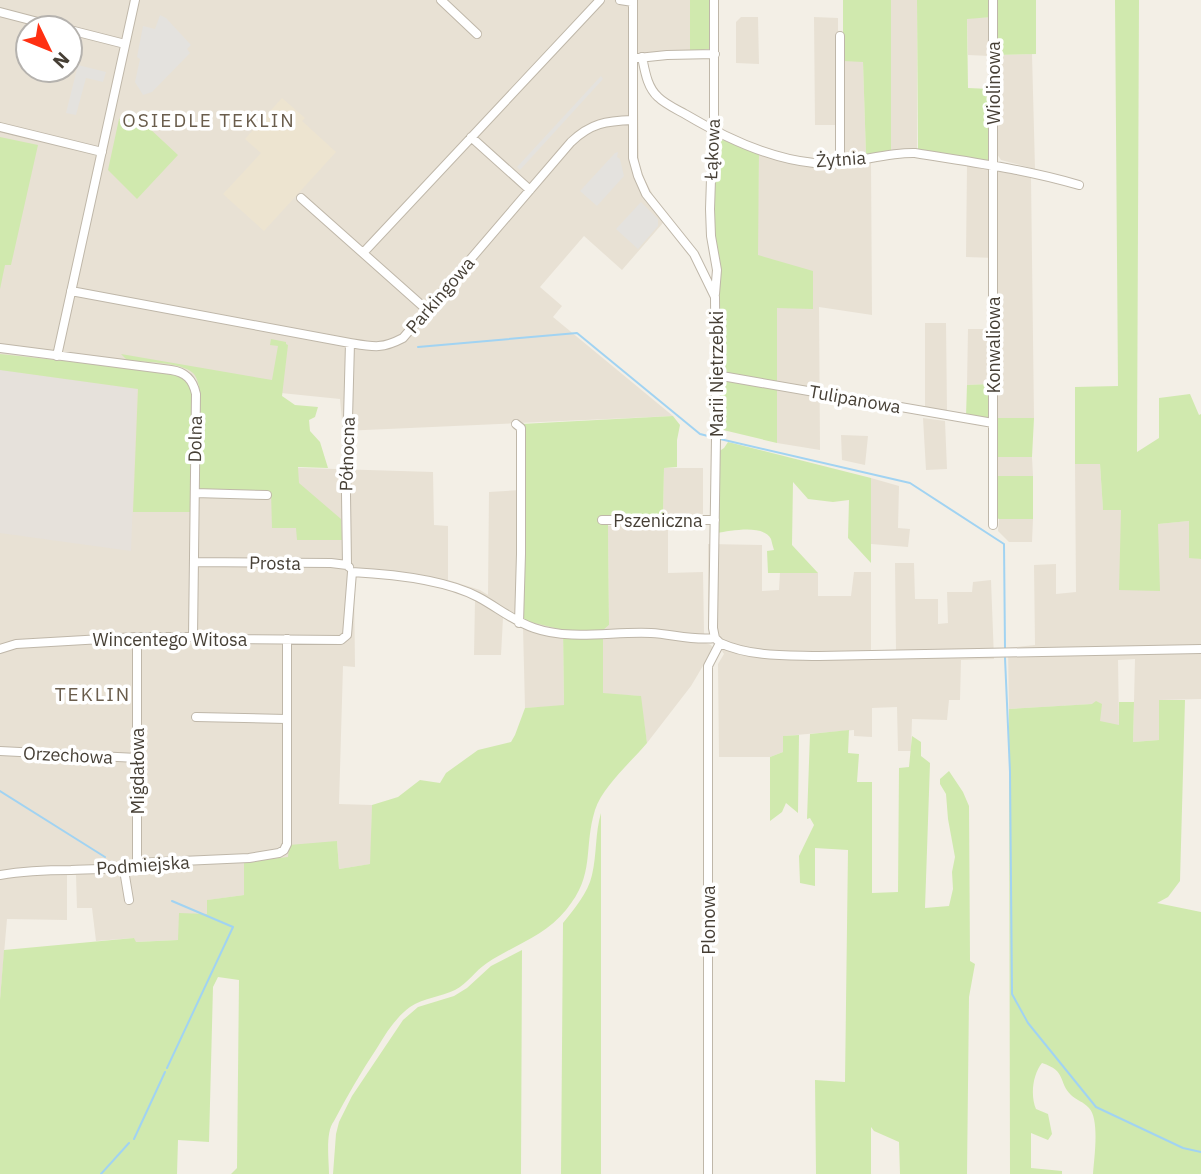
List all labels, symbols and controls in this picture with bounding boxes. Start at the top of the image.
north arrow [14,14,84,84]
street label: Wiolinowa [982,41,1005,125]
text: N [48,47,75,74]
district label: OSIEDLE TEKLIN [122,108,296,132]
street label: Łąkowa [699,117,725,181]
street label: Żytnia [815,146,867,172]
street label: Parkingowa [401,252,480,338]
street label: Konwaliowa [982,296,1005,394]
street label: Marii Nietrzebki [705,311,728,437]
street label: Tulipanowa [807,380,903,418]
street label: Dolna [183,415,207,463]
street label: Północna [334,416,360,492]
street label: Pszeniczna [613,509,703,532]
street label: Prosta [249,551,302,575]
street label: Wincentego Witosa [93,628,248,651]
district label: TEKLIN [55,682,131,706]
street label: Migdałowa [126,727,149,814]
street label: Orzechowa [22,741,114,769]
street label: Podmiejska [96,850,191,880]
street label: Plonowa [697,885,720,955]

